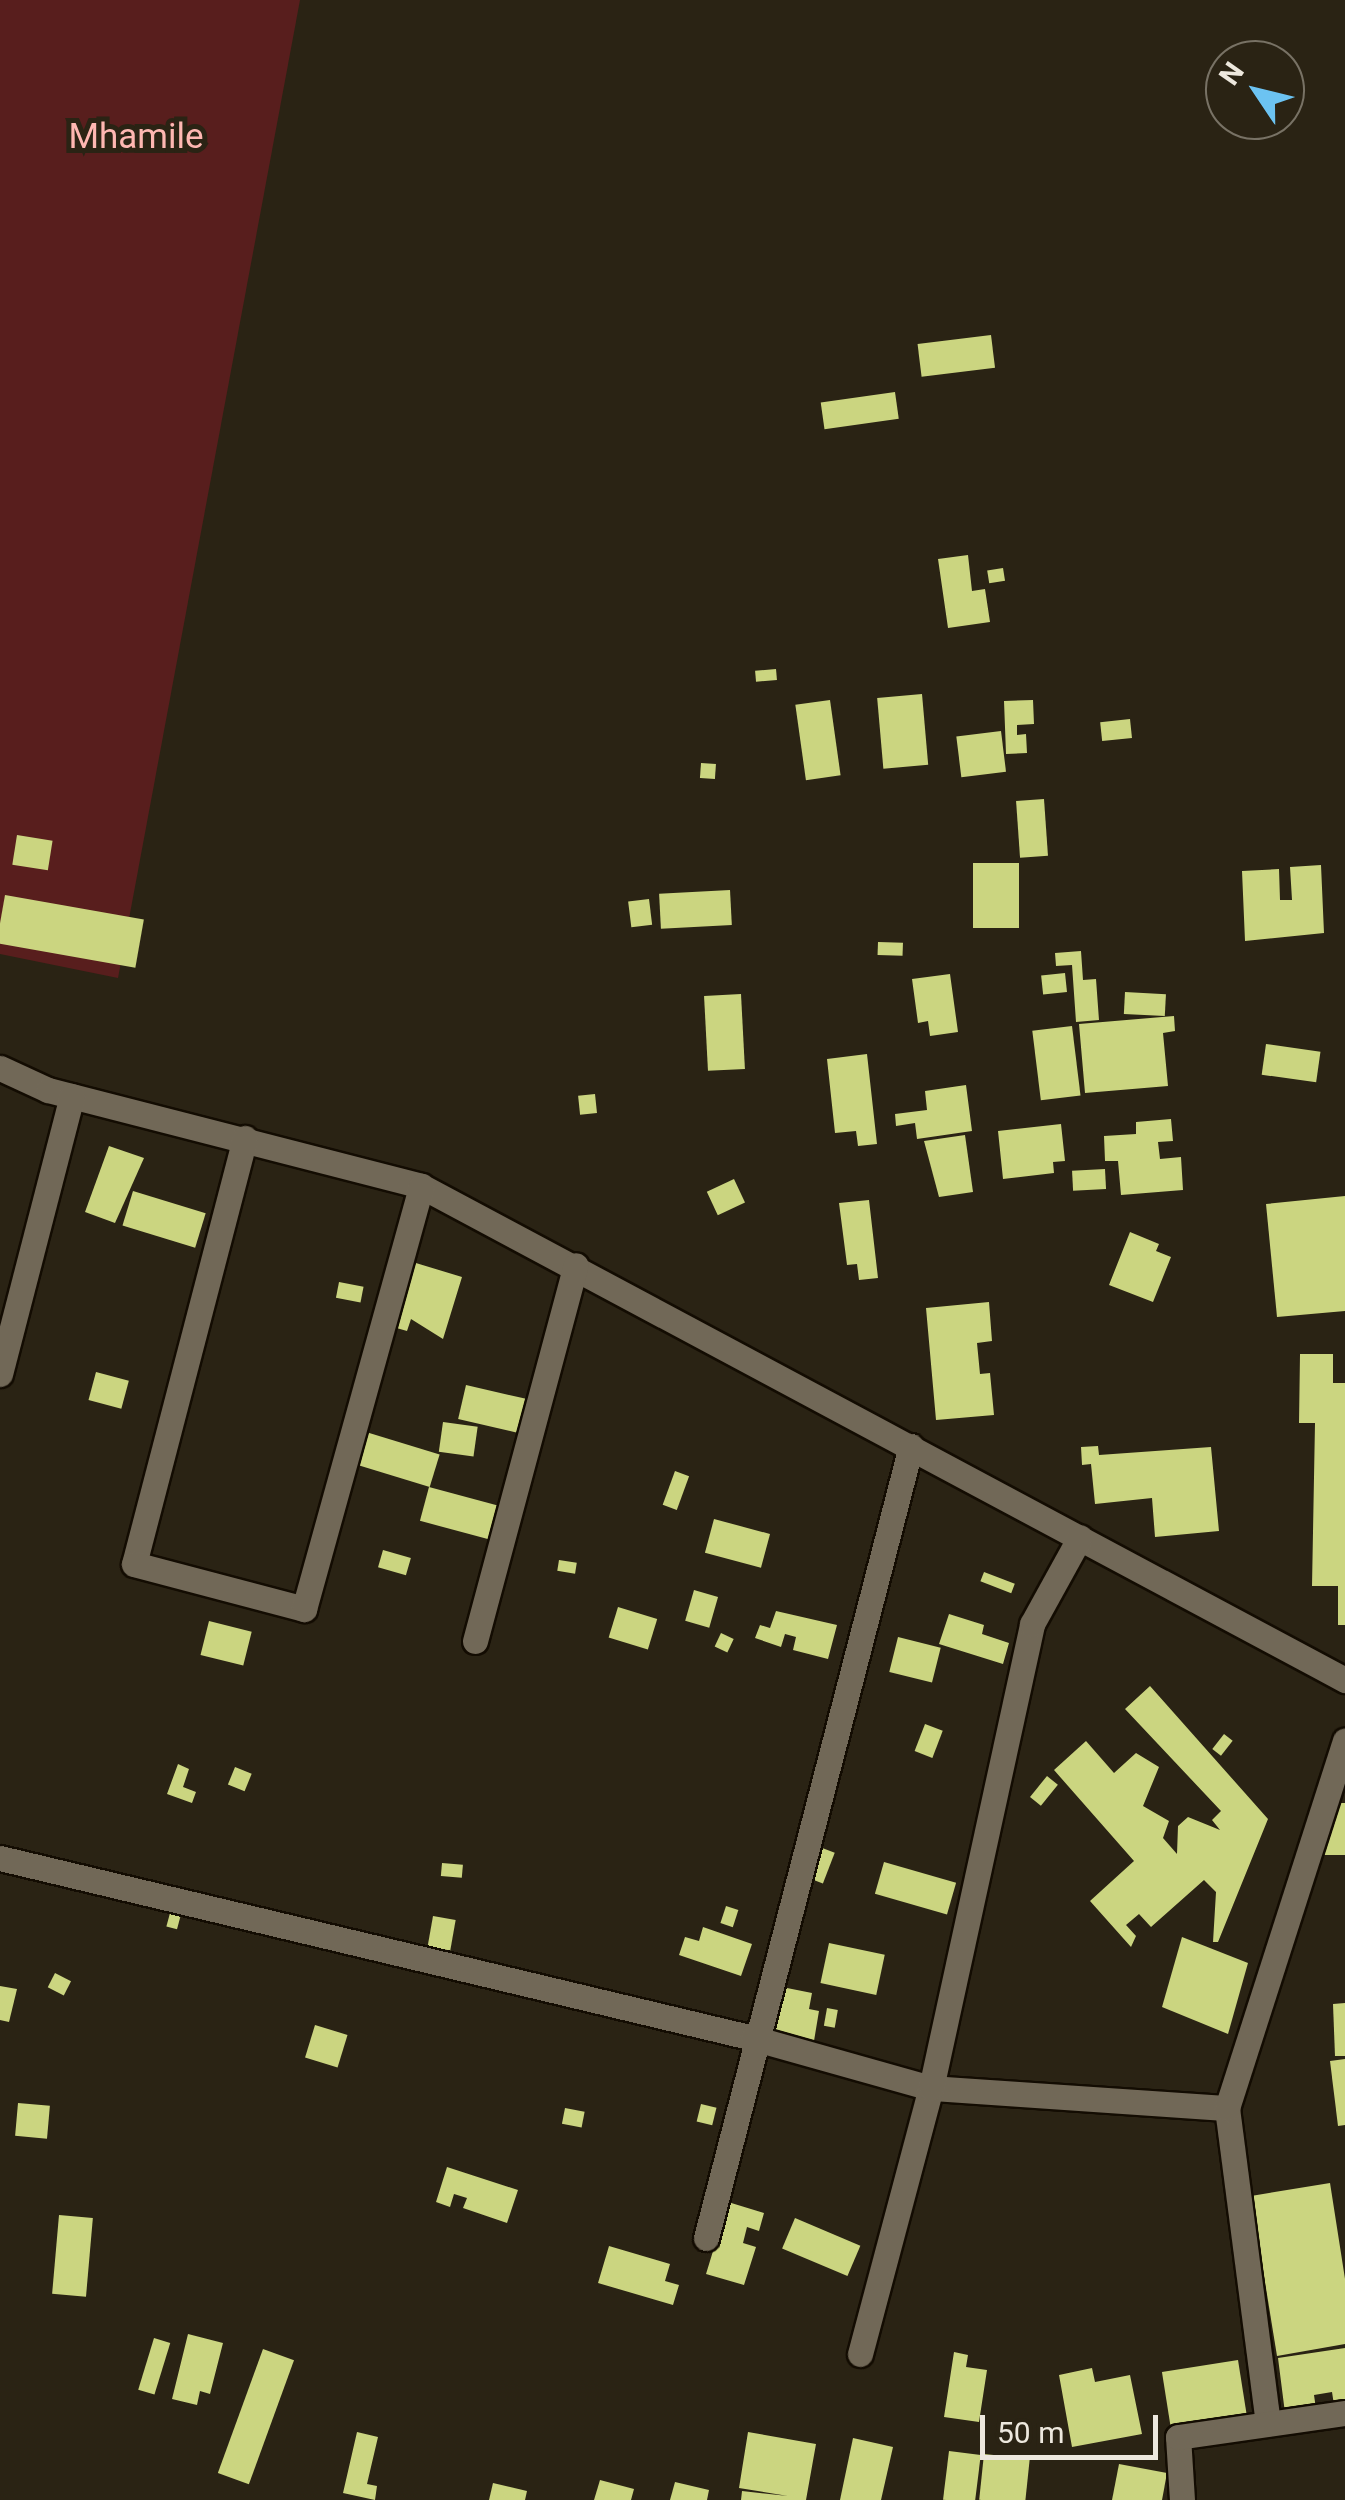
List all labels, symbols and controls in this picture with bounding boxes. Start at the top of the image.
north arrow [1205,40,1305,140]
text: N [1212,56,1251,91]
park label: Mhamile [68,116,204,158]
scale bar [985,2395,1162,2457]
text: 50 m [997,2415,1064,2450]

